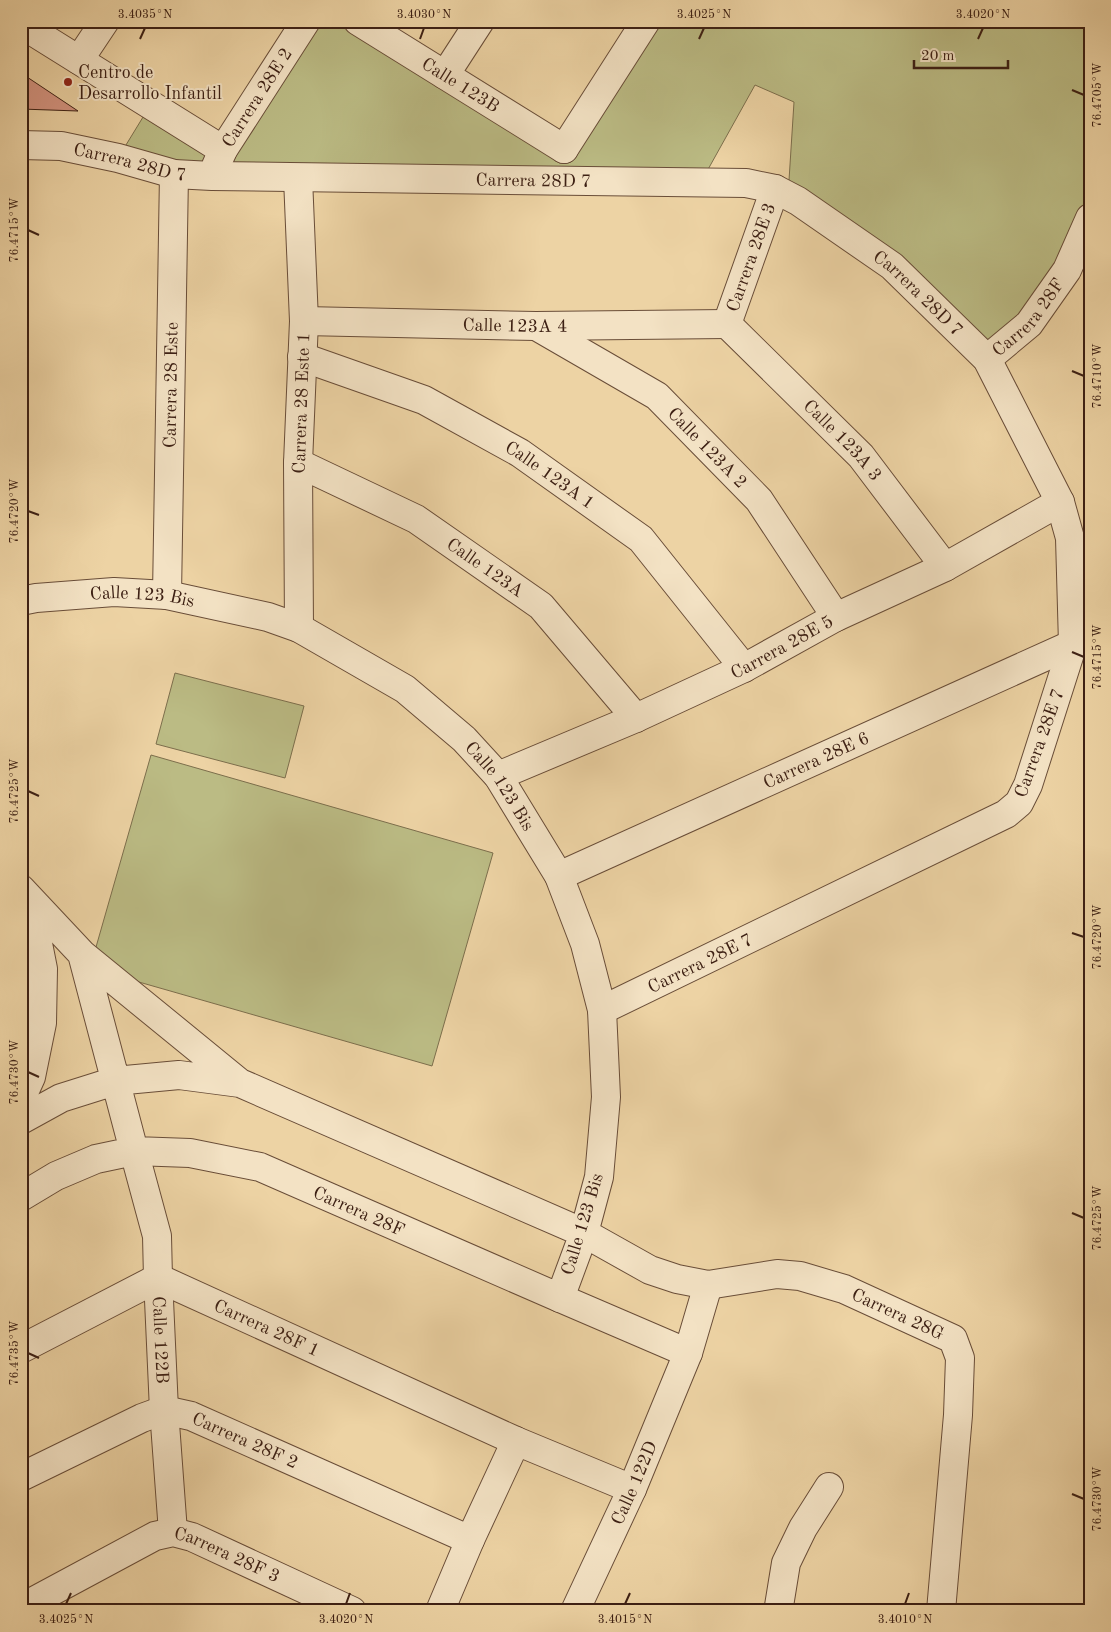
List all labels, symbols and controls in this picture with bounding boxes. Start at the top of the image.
text: 3.4035°N [118,8,172,21]
text: 3.4025°N [677,8,731,21]
text: 3.4030°N [397,9,451,21]
text: 3.4020°N [956,9,1010,21]
scale bar [914,38,1007,70]
street label: Carrera 28E 2 [219,45,296,151]
text: 20 m [921,49,955,64]
street label: Calle 123B [418,55,502,117]
text: 76.4705°W [1091,62,1104,127]
place label: Centro de Desarrollo Infantil [78,64,222,103]
marker: Centro de Desarrollo Infantil [62,76,74,88]
street label: Carrera 28D 7 [72,141,187,185]
street label: Carrera 28D 7 [475,171,591,191]
text: 76.4715°W [8,197,21,262]
street label: Carrera 28E 3 [724,201,779,314]
street label: Carrera 28D 7 [870,248,966,340]
street label: Carrera 28F [989,276,1068,360]
street label: Calle 123A 4 [462,316,567,336]
street label: Carrera 28 Este [161,322,182,448]
street label: Carrera 28 Este 1 [291,332,313,474]
text: 76.4710°W [1092,343,1104,408]
street label: Calle 123A 3 [800,397,884,485]
street label: Calle 123A 2 [664,405,750,492]
street label: Calle 123A 1 [502,439,597,513]
text: 76.4720°W [9,478,21,543]
street label: Calle 123A [443,535,527,601]
street label: Calle 123 Bis [89,584,196,611]
street label: Carrera 28E 5 [728,612,837,683]
text: 76.4715°W [1091,624,1104,689]
street label: Carrera 28E 7 [1012,687,1068,800]
street label: Carrera 28E 6 [761,729,872,793]
street label: Calle 123 Bis [461,739,537,834]
text: 76.4725°W [8,758,21,823]
text: 76.4720°W [1092,904,1104,969]
street label: Carrera 28E 7 [645,931,756,997]
text: 76.4730°W [9,1039,21,1104]
street label: Calle 123 Bis [559,1171,607,1277]
street label: Carrera 28F [310,1184,407,1240]
text: 76.4725°W [1091,1185,1104,1250]
street label: Carrera 28G [849,1286,946,1343]
street label: Calle 122B [149,1296,171,1384]
street label: Carrera 28F 1 [211,1297,322,1360]
text: 76.4735°W [8,1320,21,1385]
street label: Carrera 28F 2 [189,1410,301,1472]
street label: Calle 122D [609,1439,661,1528]
text: 76.4730°W [1092,1466,1104,1531]
street label: Carrera 28F 3 [172,1525,282,1586]
text: 3.4025°N [39,1613,93,1626]
text: 3.4015°N [598,1613,652,1626]
text: 3.4020°N [319,1614,373,1626]
text: 3.4010°N [878,1614,932,1626]

